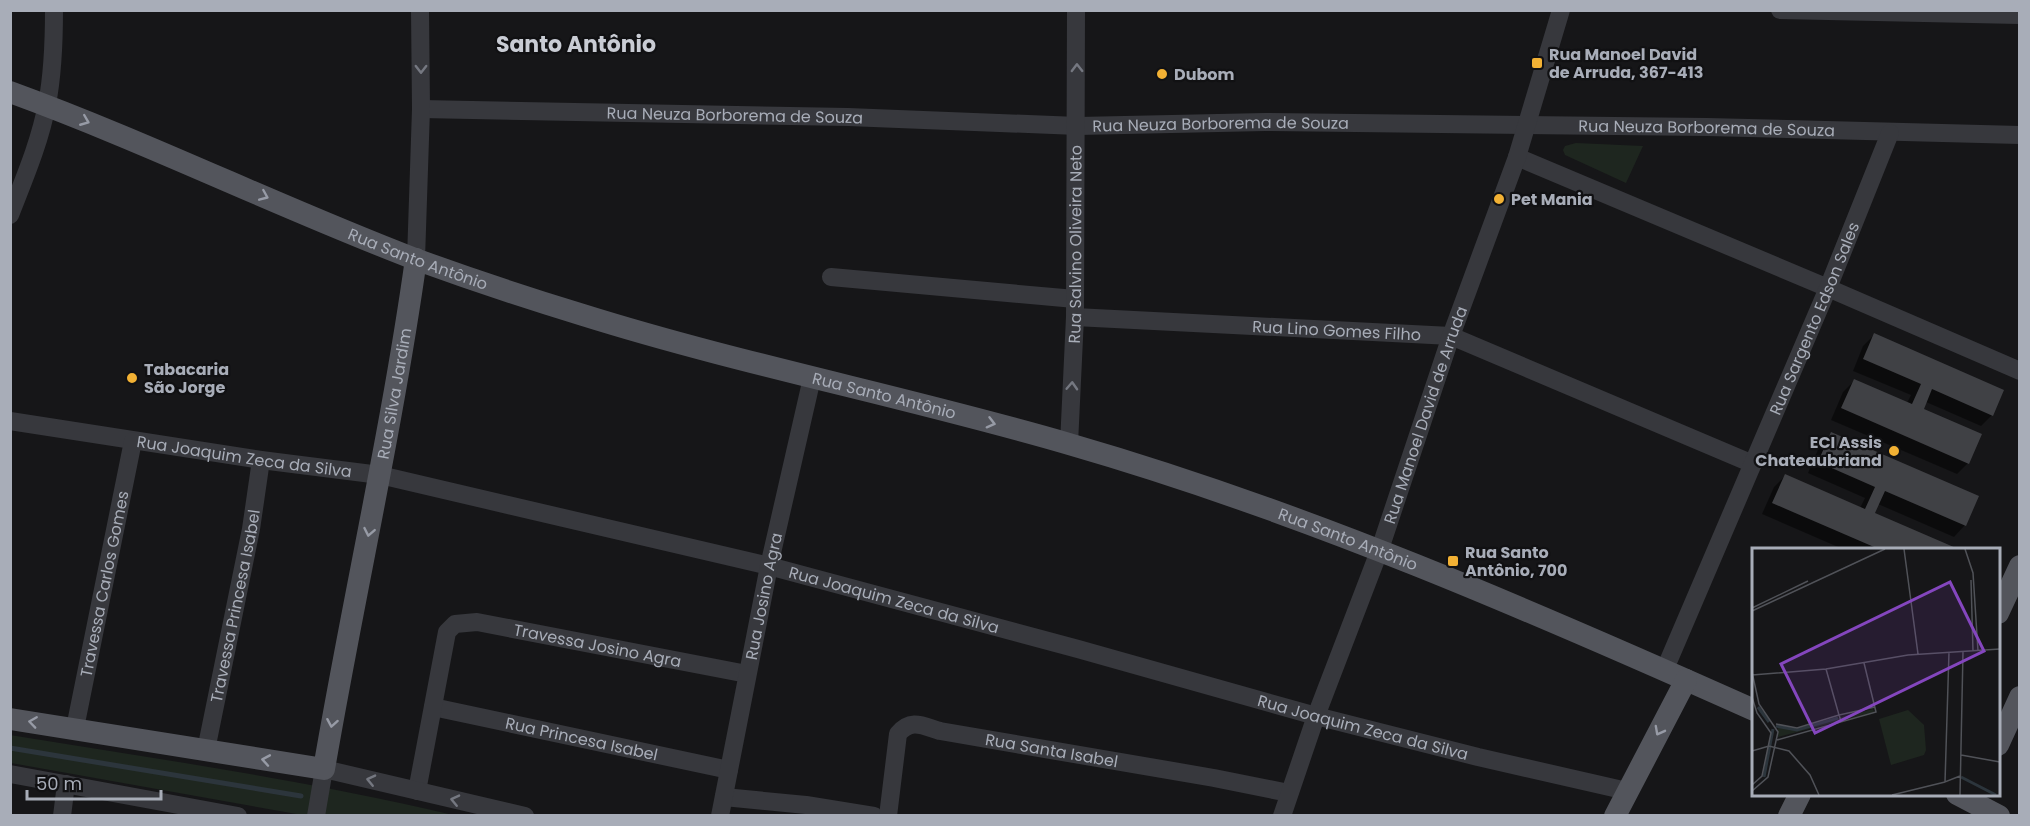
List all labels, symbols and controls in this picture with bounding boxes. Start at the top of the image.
district label: Santo Antônio [496,29,656,60]
place label: Rua Manoel David de Arruda, 367-413 [1549,43,1703,84]
marker: Rua Manoel David de Arruda, 367-413 [1530,56,1544,70]
place label: Dubom [1174,63,1234,86]
one-way arrow [415,64,427,73]
one-way arrow [1071,64,1083,73]
marker: Dubom [1155,67,1169,81]
street label: Rua Neuza Borborema de Souza [606,101,864,129]
street label: Rua Neuza Borborema de Souza [1092,110,1349,137]
one-way arrow [78,114,89,126]
street label: Rua Neuza Borborema de Souza [1578,114,1835,142]
street label: Rua Salvino Oliveira Neto [1062,145,1087,344]
place label: Pet Mania [1511,188,1593,211]
one-way arrow [258,189,269,201]
marker: Pet Mania [1492,192,1506,206]
street label: Rua Sargento Edson Sales [1764,219,1865,419]
street label: Rua Santo Antônio [345,222,491,295]
street label: Rua Manoel David de Arruda [1378,303,1473,527]
street label: Rua Lino Gomes Filho [1252,314,1422,346]
street label: Rua Silva Jardim [371,326,417,461]
place label: Tabacaria São Jorge [144,358,229,399]
street label: Rua Santo Antônio [810,366,959,424]
marker: Tabacaria São Jorge [125,371,139,385]
one-way arrow [1066,381,1079,390]
one-way arrow [985,416,995,429]
street label: Rua Joaquim Zeca da Silva [135,429,353,483]
place label: ECI Assis Chateaubriand [1755,431,1882,472]
marker: ECI Assis Chateaubriand [1887,444,1901,458]
street label: Travessa Carlos Gomes [74,489,134,679]
street label: Rua Santo Antônio [1275,502,1421,576]
street label: Travessa Princesa Isabel [204,508,265,705]
one-way arrow [363,527,376,537]
street label: Rua Josino Agra [739,530,788,662]
place label: Rua Santo Antônio, 700 [1465,541,1567,582]
inset map [1752,548,2000,796]
marker: Rua Santo Antônio, 700 [1446,554,1460,568]
street label: Rua Joaquim Zeca da Silva [786,560,1002,639]
street label: Travessa Josino Agra [512,618,683,673]
street label: Rua Joaquim Zeca da Silva [1255,689,1471,766]
street label: Rua Princesa Isabel [503,711,660,766]
one-way arrow [28,717,37,729]
one-way arrow [326,718,339,728]
one-way arrow [1655,725,1666,736]
street label: Rua Santa Isabel [984,727,1120,773]
one-way arrow [262,754,272,767]
scale bar [27,763,160,801]
text: 50 m [36,771,82,796]
one-way arrow [366,775,376,788]
one-way arrow [450,794,460,807]

